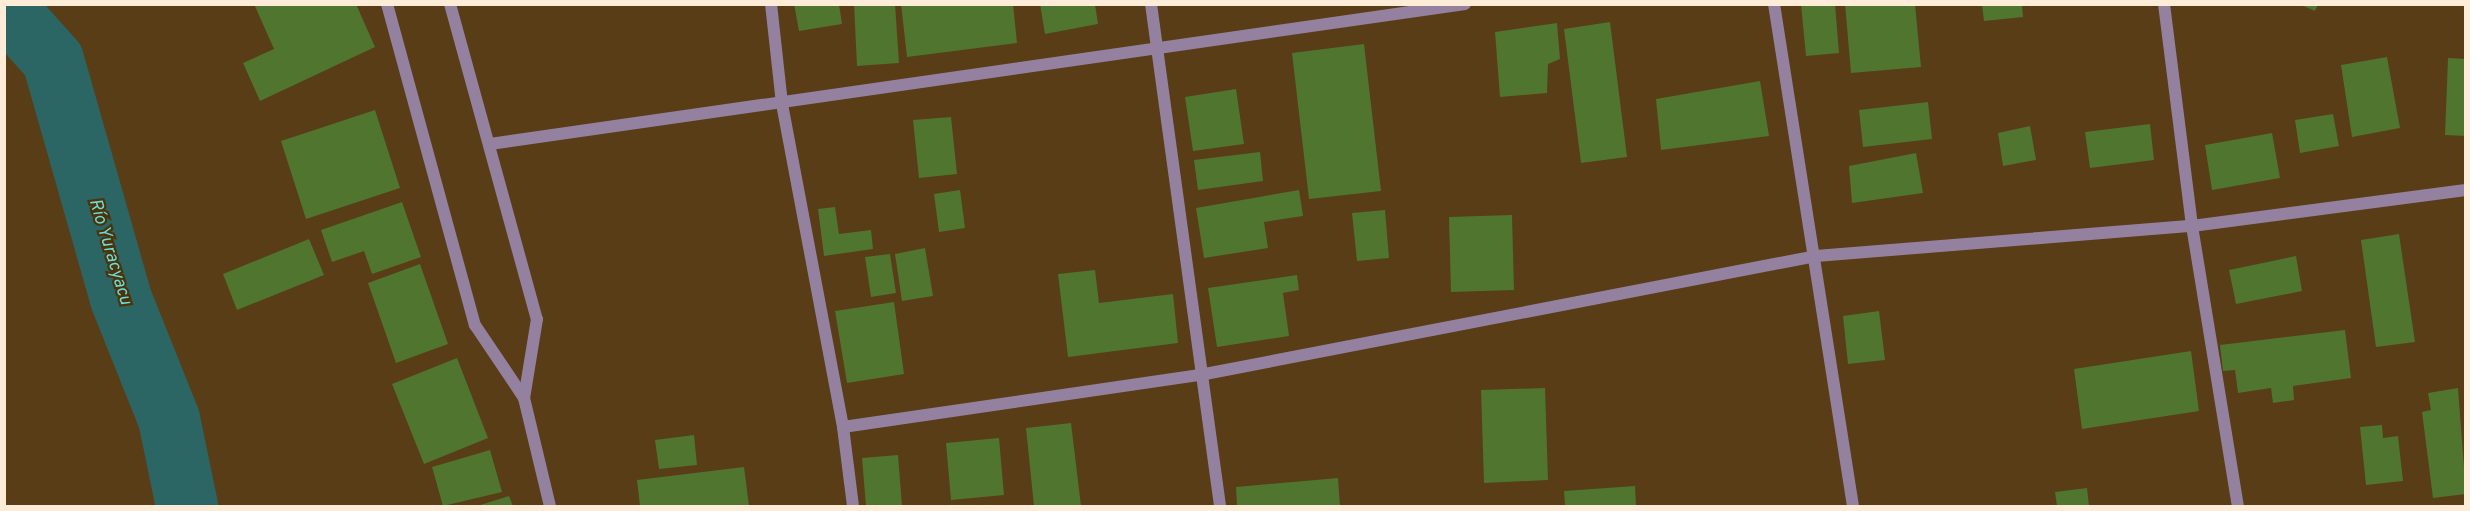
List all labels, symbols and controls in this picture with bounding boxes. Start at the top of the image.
water label: Río Yuracyacu [82,196,136,308]

